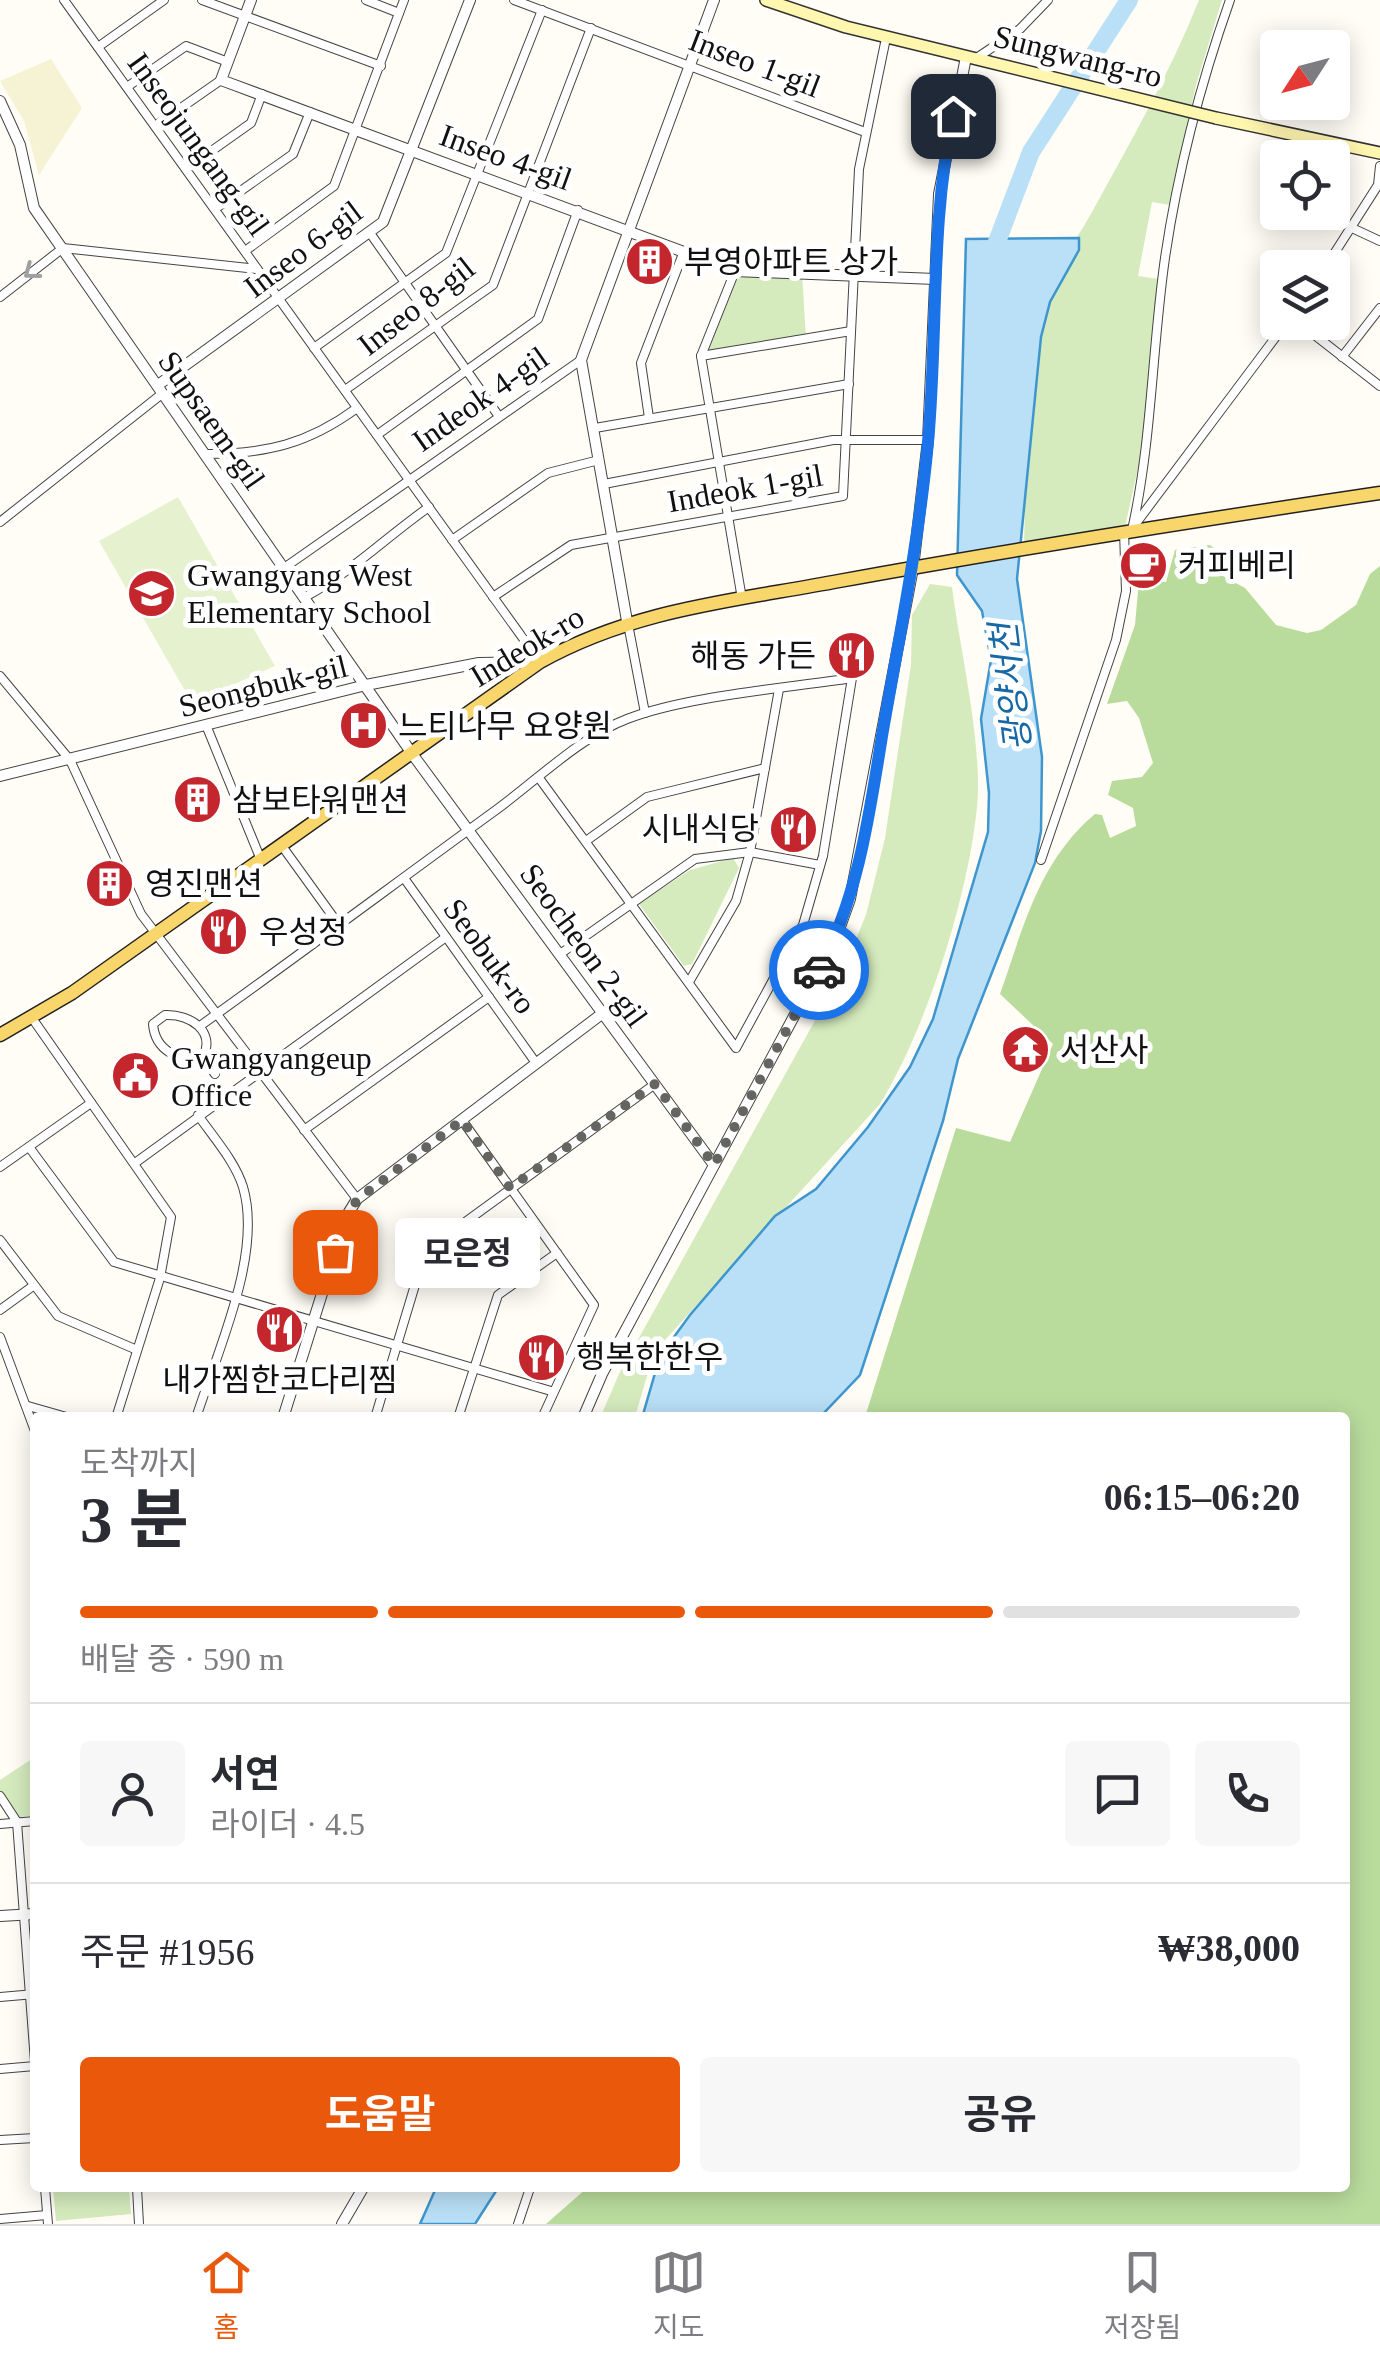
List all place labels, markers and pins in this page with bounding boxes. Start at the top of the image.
pin [911,74,996,159]
building icon: 부영아파트 상가 [623,236,675,288]
place label: 부영아파트 상가 [684,244,898,280]
cafe icon: 커피베리 [1117,539,1169,591]
place label: 커피베리 [1178,547,1296,583]
place label: Gwangyang West Elementary School [187,557,431,630]
school or university icon: Gwangyang West Elementary School [126,567,178,619]
restaurant icon: 해동 가든 [825,630,877,682]
place label: 해동 가든 [690,638,816,674]
hospital icon: 느티나무 요양원 [337,700,389,752]
place label: 느티나무 요양원 [398,708,612,744]
building icon: 삼보타워맨션 [171,774,223,826]
place label: 삼보타워맨션 [232,782,409,818]
restaurant icon: 시내식당 [768,803,820,855]
place label: 시내식당 [641,811,759,847]
building icon: 영진맨션 [84,858,136,910]
place label: 영진맨션 [145,866,263,902]
restaurant icon: 우성정 [198,906,250,958]
place label: 우성정 [259,914,347,950]
temple icon: 서산사 [999,1024,1051,1076]
place label: 서산사 [1060,1032,1148,1068]
place label: Gwangyangeup Office [171,1040,372,1113]
public building icon: Gwangyangeup Office [110,1050,162,1102]
pin [293,1210,378,1295]
callout: 모은정 [395,1217,540,1287]
restaurant icon: 내가찜한코다리찜 [254,1304,306,1356]
restaurant icon: 행복한한우 [515,1331,567,1383]
place label: 행복한한우 [576,1339,723,1375]
place label: 내가찜한코다리찜 [162,1362,398,1398]

